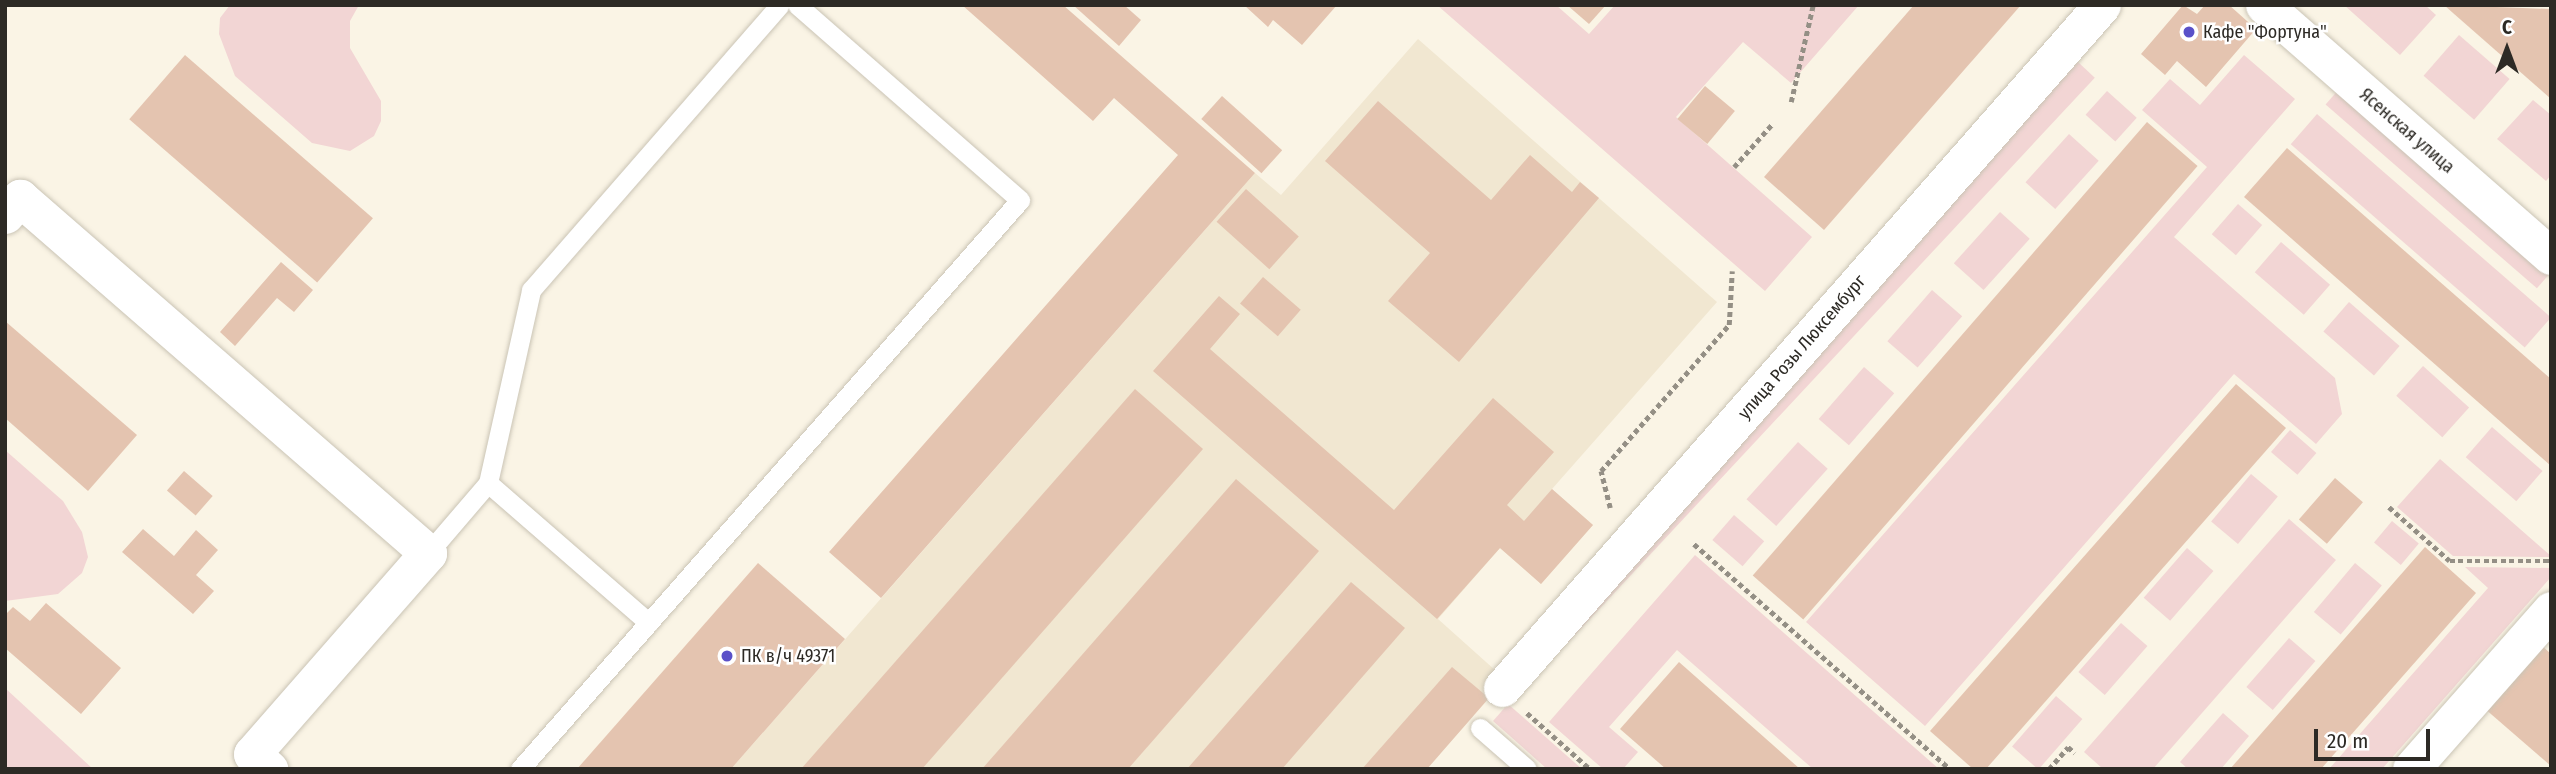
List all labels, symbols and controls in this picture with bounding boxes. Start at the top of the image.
north arrow [2472,14,2542,84]
text: С [2502,16,2512,39]
place label: Кафе "Фортуна" [2203,21,2327,43]
marker: Кафе "Фортуна" [2181,24,2197,40]
street label: Ясенская улица [2355,84,2459,178]
street label: улица Розы Люксембург [1733,270,1871,424]
place label: ПК в/ч 49371 [741,645,835,667]
marker: ПК в/ч 49371 [719,648,735,664]
scale bar [2318,714,2434,758]
text: 20 m [2327,728,2368,754]

